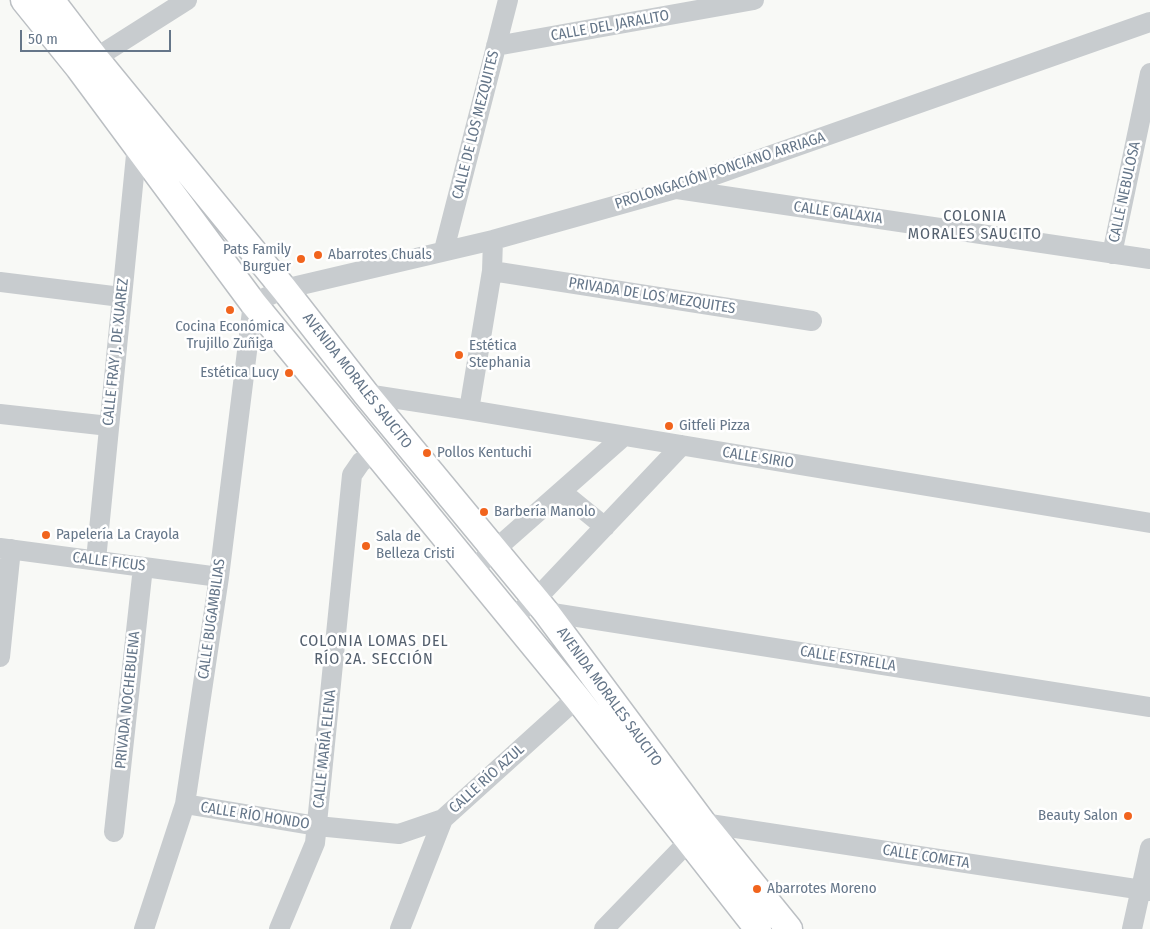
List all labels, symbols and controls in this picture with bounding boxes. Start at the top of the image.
street label: CALLE DEL JARALITO [549,7,671,45]
scale bar [22,20,174,52]
text: 50 m [28,30,58,48]
street label: CALLE DE LOS MEZQUITES [449,49,503,201]
street label: PROLONGACIÓN PONCIANO ARRIAGA [613,128,827,214]
street label: CALLE NEBULOSA [1105,140,1145,244]
street label: CALLE GALAXIA [792,198,884,228]
district label: COLONIA MORALES SAUCITO [906,207,1044,245]
place label: Pats Family Burguer [223,241,291,276]
place label: Abarrotes Chuals [328,246,432,264]
marker: Abarrotes Chuals [312,249,324,261]
marker: Pats Family Burguer [295,253,307,265]
street label: PRIVADA DE LOS MEZQUITES [567,274,737,318]
street label: CALLE FRAY J. DE XUAREZ [99,277,133,427]
marker: Cocina Económica Trujillo Zuñiga [224,304,236,316]
street label: AVENIDA MORALES SAUCITO [298,310,416,452]
place label: Cocina Económica Trujillo Zuñiga [175,318,285,353]
place label: Estética Stephania [469,337,531,372]
marker: Estética Stephania [453,349,465,361]
place label: Estética Lucy [200,364,279,382]
marker: Estética Lucy [283,367,295,379]
place label: Gitfeli Pizza [679,417,750,435]
marker: Gitfeli Pizza [663,420,675,432]
street label: CALLE SIRIO [721,443,795,473]
place label: Pollos Kentuchi [437,444,532,462]
marker: Pollos Kentuchi [421,447,433,459]
place label: Barbería Manolo [494,503,596,521]
marker: Barbería Manolo [478,506,490,518]
place label: Papelería La Crayola [56,526,179,544]
place label: Sala de Belleza Cristi [376,528,455,563]
marker: Papelería La Crayola [40,529,52,541]
marker: Sala de Belleza Cristi [360,540,372,552]
street label: CALLE FICUS [71,549,147,575]
street label: CALLE BUGAMBILIAS [195,558,229,680]
street label: AVENIDA MORALES SAUCITO [553,624,665,770]
street label: PRIVADA NOCHEBUENA [112,630,144,770]
district label: COLONIA LOMAS DEL RÍO 2A. SECCIÓN [297,632,451,670]
street label: CALLE ESTRELLA [799,643,897,675]
street label: CALLE MARÍA ELENA [310,689,340,809]
street label: CALLE RÍO AZUL [446,741,528,817]
street label: CALLE RÍO HONDO [199,798,311,834]
place label: Beauty Salon [1038,807,1118,825]
marker: Beauty Salon [1122,810,1134,822]
street label: CALLE COMETA [881,841,971,873]
place label: Abarrotes Moreno [767,880,877,898]
marker: Abarrotes Moreno [751,883,763,895]

